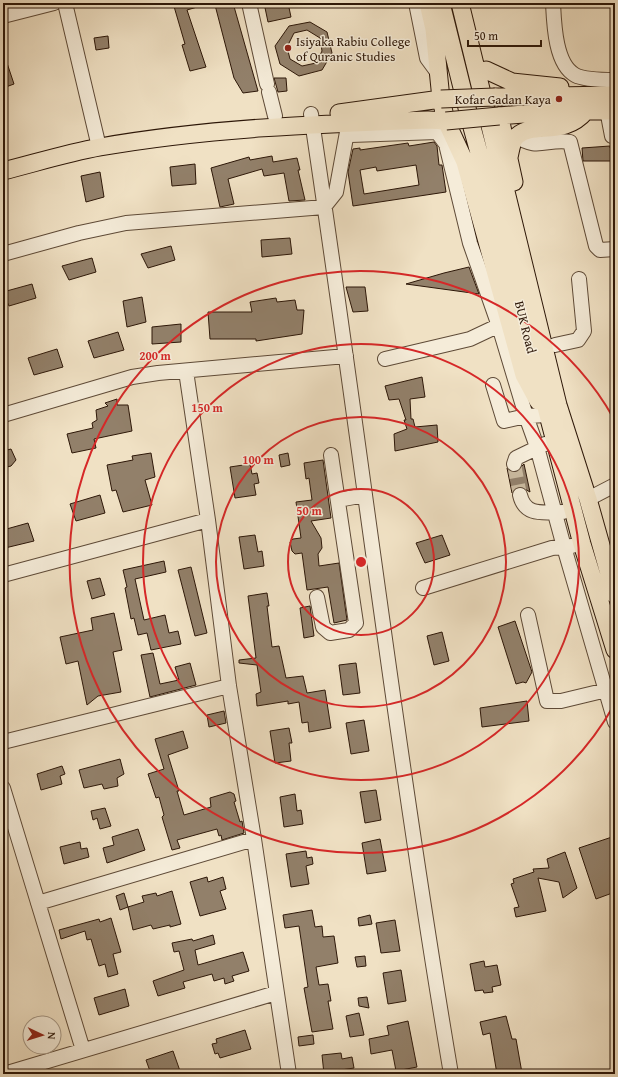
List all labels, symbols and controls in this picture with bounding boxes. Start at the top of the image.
scale bar [468,22,541,48]
text: 50 m [474,27,498,44]
place label: Isiyaka Rabiu College of Quranic Studies [296,32,410,66]
marker: Isiyaka Rabiu College of Quranic Studies [283,43,293,53]
place label: Kofar Gadan Kaya [455,90,552,109]
marker: Kofar Gadan Kaya [554,94,564,104]
street label: BUK Road [510,299,541,356]
text: 200 m [139,347,172,364]
text: 150 m [191,399,224,416]
text: 100 m [242,451,275,468]
text: 50 m [296,502,322,519]
centre of rings [354,555,368,569]
north arrow [22,1015,62,1055]
text: N [44,1031,60,1041]

